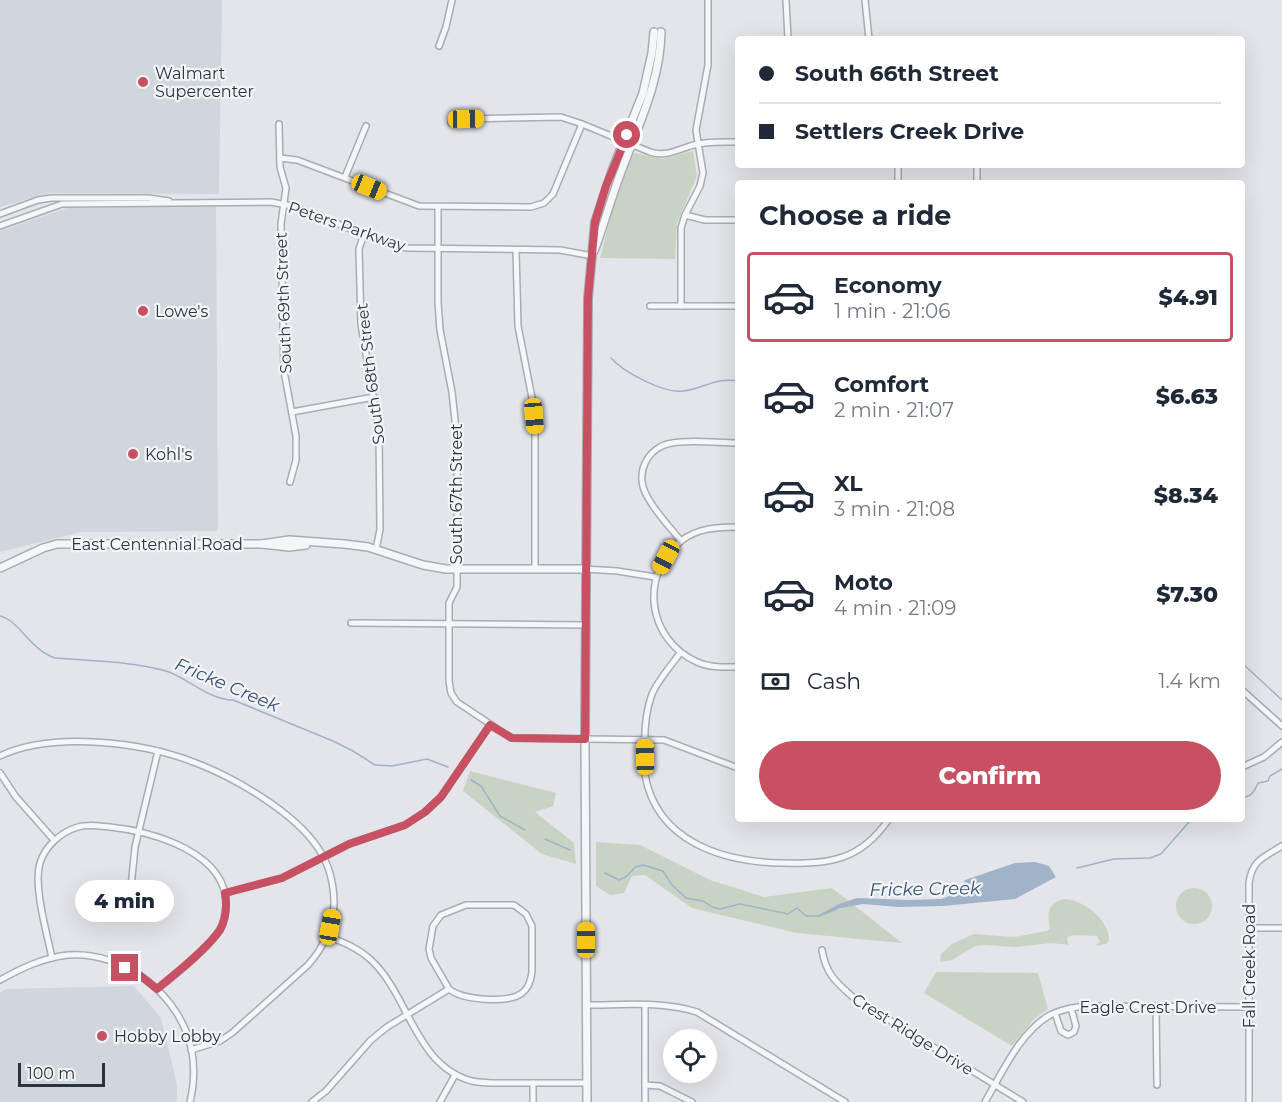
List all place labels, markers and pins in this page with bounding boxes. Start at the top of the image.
place label: Walmart Supercenter [155,64,254,101]
marker: Walmart Supercenter [136,75,150,89]
place label: Lowe's [155,302,208,321]
marker: Lowe's [136,304,150,318]
place label: Kohl's [145,445,192,464]
marker: Kohl's [126,447,140,461]
place label: Hobby Lobby [114,1027,221,1046]
marker: Hobby Lobby [95,1029,109,1043]

